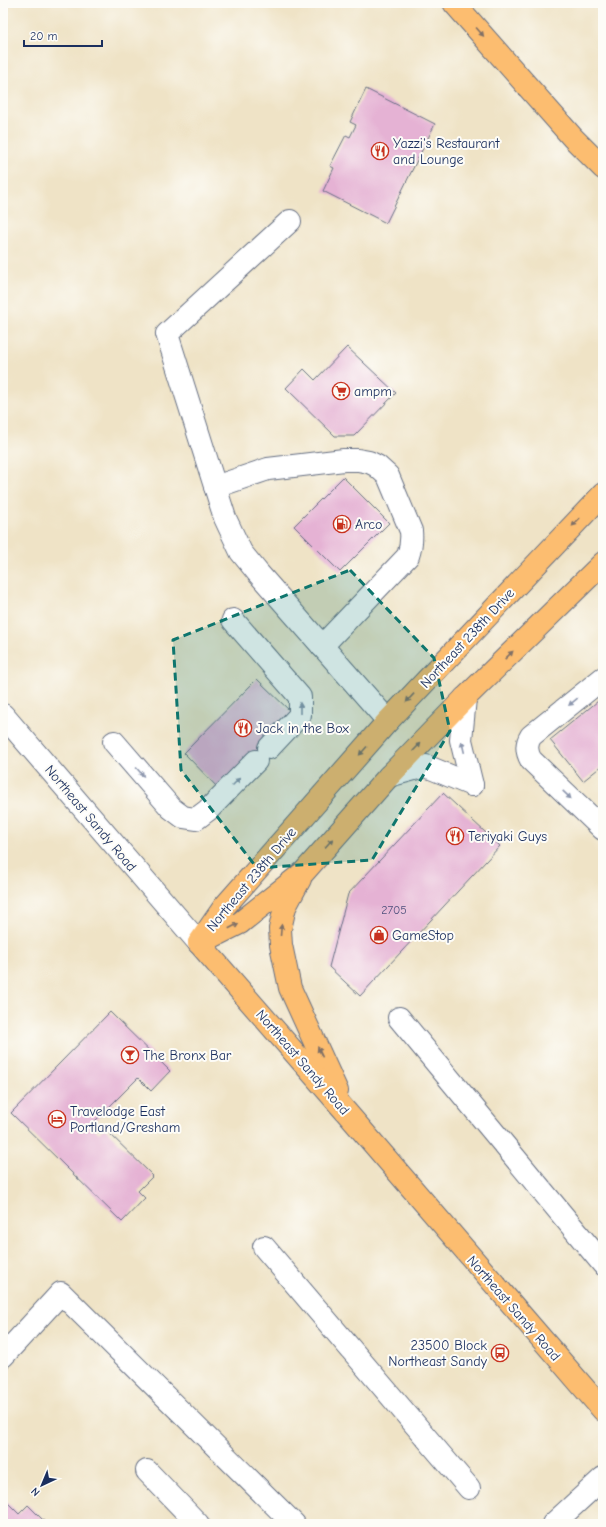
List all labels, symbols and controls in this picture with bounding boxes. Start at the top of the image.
scale bar [24,22,102,48]
one-way arrow [475,27,484,38]
text: 20 m [30,29,58,43]
place label: Yazzi's Restaurant and Lounge [393,135,501,168]
restaurant icon: Yazzi's Restaurant and Lounge [370,141,390,161]
supermarket icon: ampm [331,381,351,401]
place label: ampm [354,383,392,400]
fuel station icon: Arco [332,514,352,534]
place label: Arco [355,516,382,533]
one-way arrow [571,517,581,527]
street label: Northeast 238th Drive [417,585,518,692]
one-way arrow [504,650,514,660]
one-way arrow [405,693,415,703]
one-way arrow [567,698,578,706]
one-way arrow [297,701,303,714]
restaurant icon: Jack in the Box [233,718,253,738]
place label: Jack in the Box [256,720,349,737]
one-way arrow [459,741,465,754]
one-way arrow [412,742,422,752]
one-way arrow [358,745,367,756]
street label: Northeast Sandy Road [41,762,140,875]
one-way arrow [135,767,145,777]
one-way arrow [231,777,241,787]
one-way arrow [562,790,572,799]
street label: Northeast 238th Drive [203,824,300,935]
restaurant icon: Teriyaki Guys [445,826,465,846]
place label: Teriyaki Guys [468,828,547,845]
one-way arrow [325,838,334,848]
house number: 2705 [381,903,407,917]
one-way arrow [228,923,239,929]
one-way arrow [278,923,285,936]
shop icon: GameStop [369,925,389,945]
place label: GameStop [392,927,454,944]
street label: Northeast Sandy Road [252,1006,353,1118]
bar icon: The Bronx Bar [120,1045,140,1065]
one-way arrow [316,1046,323,1058]
place label: The Bronx Bar [143,1047,232,1064]
place label: Travelodge East Portland/Gresham [70,1103,180,1136]
hotel icon: Travelodge East Portland/Gresham [47,1109,67,1129]
street label: Northeast Sandy Road [463,1252,564,1364]
place label: 23500 Block Northeast Sandy [388,1337,488,1370]
bus stop icon: 23500 Block Northeast Sandy [490,1343,510,1363]
north arrow [22,1465,62,1505]
text: N [28,1485,43,1499]

